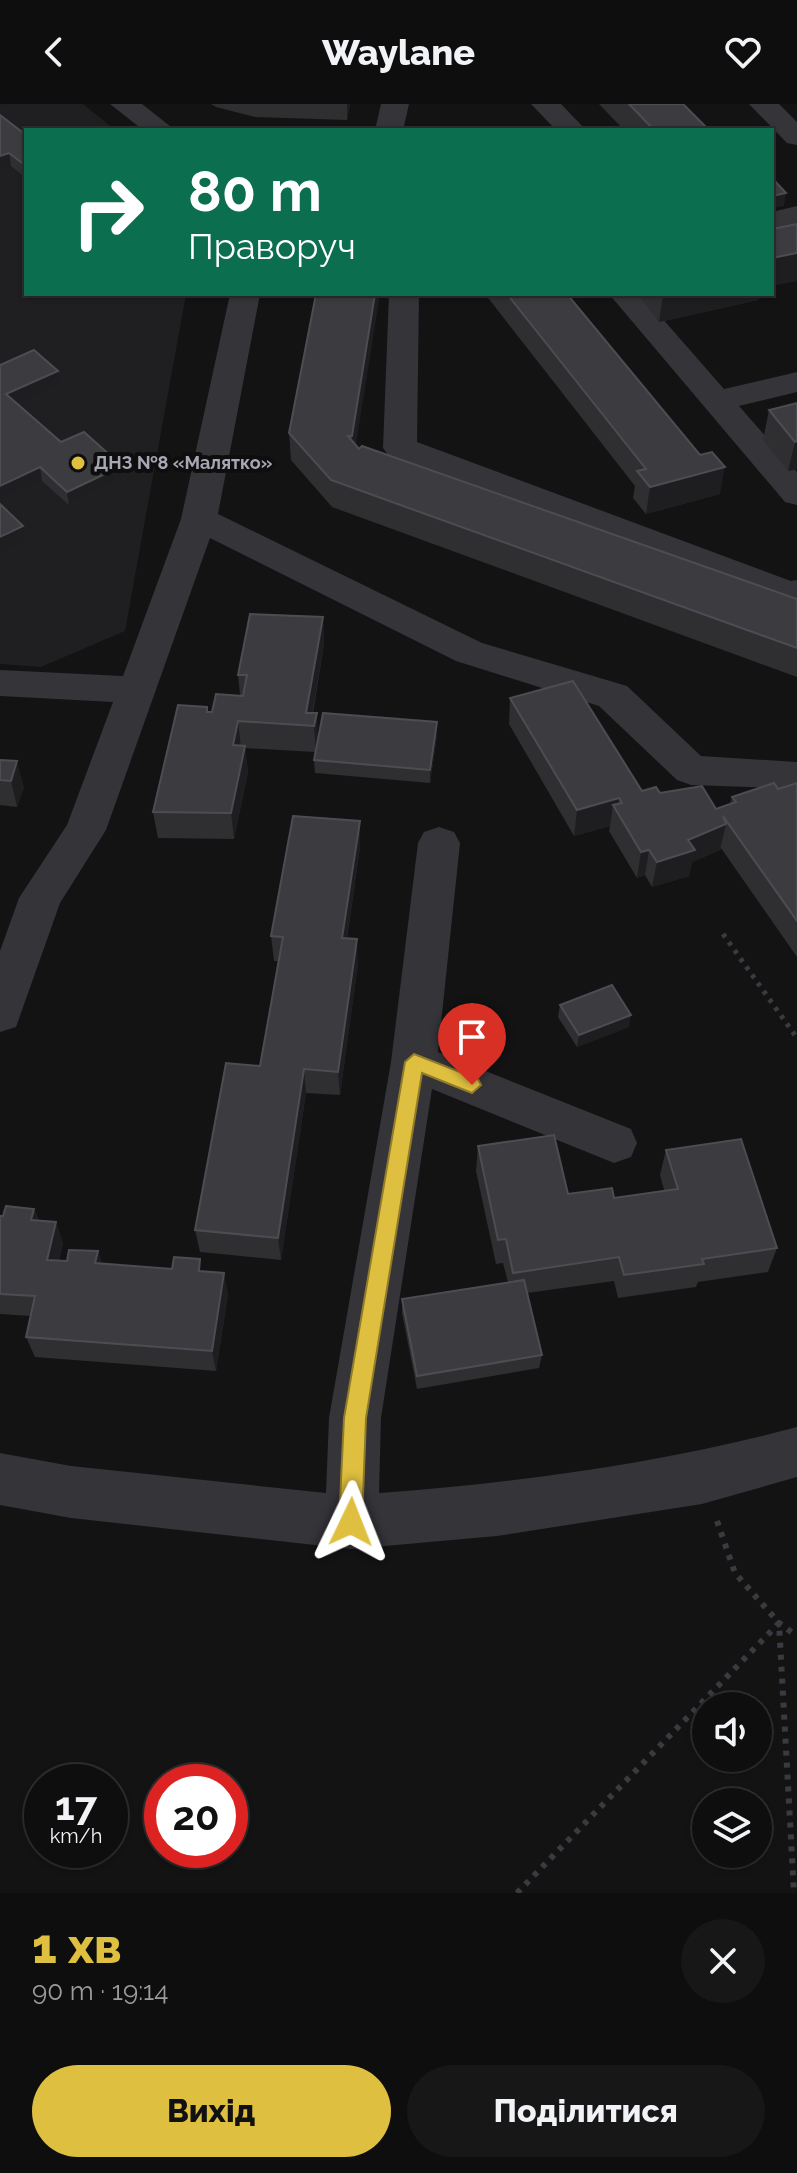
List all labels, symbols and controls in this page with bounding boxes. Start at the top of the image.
icon: back [32,30,76,74]
icon: heart [721,30,765,74]
text: Waylane [322,31,475,73]
text: 80 m [188,158,322,224]
icon: right [56,160,160,264]
text: Праворуч [188,225,356,267]
place label: ДНЗ №8 «Малятко» [94,452,273,473]
marker: ДНЗ №8 «Малятко» [69,454,87,472]
pin [438,1003,506,1085]
icon: arrive [450,1015,494,1059]
position arrow [309,1480,393,1564]
map controls [692,1692,772,1868]
button: sound [692,1692,772,1772]
speed limit sign: 20 [144,1764,248,1868]
text: 17 [55,1782,97,1829]
button: layers [692,1788,772,1868]
text: km/h [50,1824,102,1848]
text: 1 хв [32,1918,122,1974]
button: close [681,1919,765,2003]
text: 90 m · 19:14 [32,1976,168,2006]
button: Вихід [32,2065,391,2157]
button: Поділитися [407,2065,765,2157]

